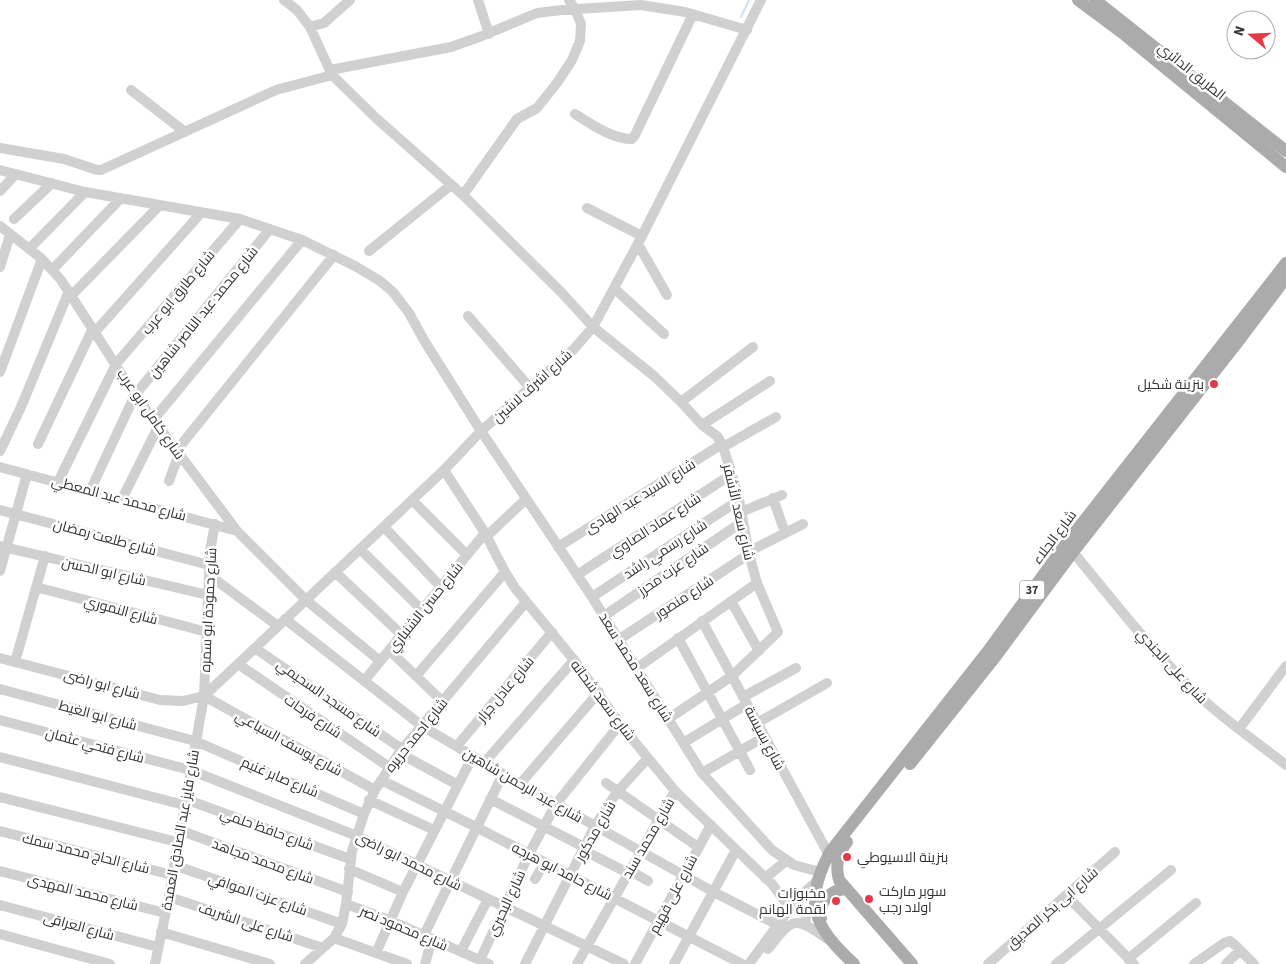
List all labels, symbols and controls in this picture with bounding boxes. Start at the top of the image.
north arrow [1226,10,1276,60]
text: N [1229,23,1251,39]
street label: الطريق الدائري [1153,38,1229,106]
street label: شارع محمد عبد الناصر شاهين [144,242,263,383]
street label: شارع طارق ابو عرب [137,246,220,339]
street label: شارع اشرف لاشين [488,346,577,428]
street label: شارع كامل ابو عرب [111,365,189,464]
place label: بنزينة شكيل [1137,375,1204,395]
marker: بنزينة شكيل [1208,378,1220,390]
street label: شارع السيد عبد الهادى [581,455,700,539]
street label: شارع سعد الأشقر [717,461,759,562]
street label: شارع محمد عبد المعطي [49,471,188,528]
street label: شارع عماد الصاوي [606,489,706,564]
street label: شارع الجلاء [1028,506,1082,569]
street label: شارع طلعت رمضان [51,515,158,561]
street label: شارع رسمي راشد [620,515,712,585]
street label: شارع عزت محرز [633,539,713,601]
street label: شارع حمودة ابو سمره [196,547,222,673]
street label: شارع ابو الحسن [60,553,148,591]
street label: شارع حسن الشنباري [383,558,469,657]
street label: شارع منصور [650,571,718,625]
road number: 37 [1020,580,1044,600]
street label: شارع النموري [81,592,160,631]
street label: شارع سعد محمد سعد [593,609,677,726]
street label: شارع على الجندي [1131,625,1211,709]
street label: شارع عادل جزار [472,652,539,728]
street label: شارع مسجد السحيمي [271,655,385,743]
street label: شارع سعد شحاته [565,656,639,745]
street label: شارع ابو راضى [61,665,142,705]
street label: شارع فرحات [280,690,345,743]
street label: شارع احمد حريره [381,694,453,777]
street label: شارع ابو الغيط [56,696,139,736]
street label: شارع بسيسة [739,703,789,774]
street label: شارع يوسف السباعي [231,706,346,782]
street label: شارع فتحي عثمان [43,723,146,770]
street label: شارع عبد الرحمن شاهين [459,743,586,828]
street label: شارع فايز عبد الصادق العمدة [157,748,205,912]
street label: شارع صابر غنيم [238,753,321,803]
street label: شارع محمد سند [618,794,680,883]
street label: شارع مدكور [570,798,621,866]
street label: شارع حافظ حلمي [217,804,316,857]
street label: شارع الحاج محمد سمك [20,828,152,879]
street label: شارع محمد ابو راضى [352,828,465,896]
street label: شارع محمد مجاهد [209,834,316,890]
street label: شارع حامد ابو هرجه [508,838,615,906]
place label: بنزينة الاسيوطي [857,848,948,869]
street label: شارع على فهيم [645,851,703,937]
marker: بنزينة الاسيوطي [841,851,853,863]
street label: شارع ابى بكر الصديق [1002,863,1103,954]
street label: شارع البحيري [483,867,532,940]
street label: شارع عزت الموافي [205,869,310,922]
street label: شارع محمد المهدى [25,870,140,916]
place label: سوبر ماركت اولاد رجب [879,882,946,918]
place label: مخبوزات لقمة الهانم [759,884,826,920]
marker: سوبر ماركت اولاد رجب [863,893,875,905]
marker: مخبوزات لقمة الهانم [830,895,842,907]
street label: شارع على الشريف [196,898,296,948]
street label: شارع محمود نصر [356,901,451,956]
street label: شارع العراقى [41,908,116,946]

